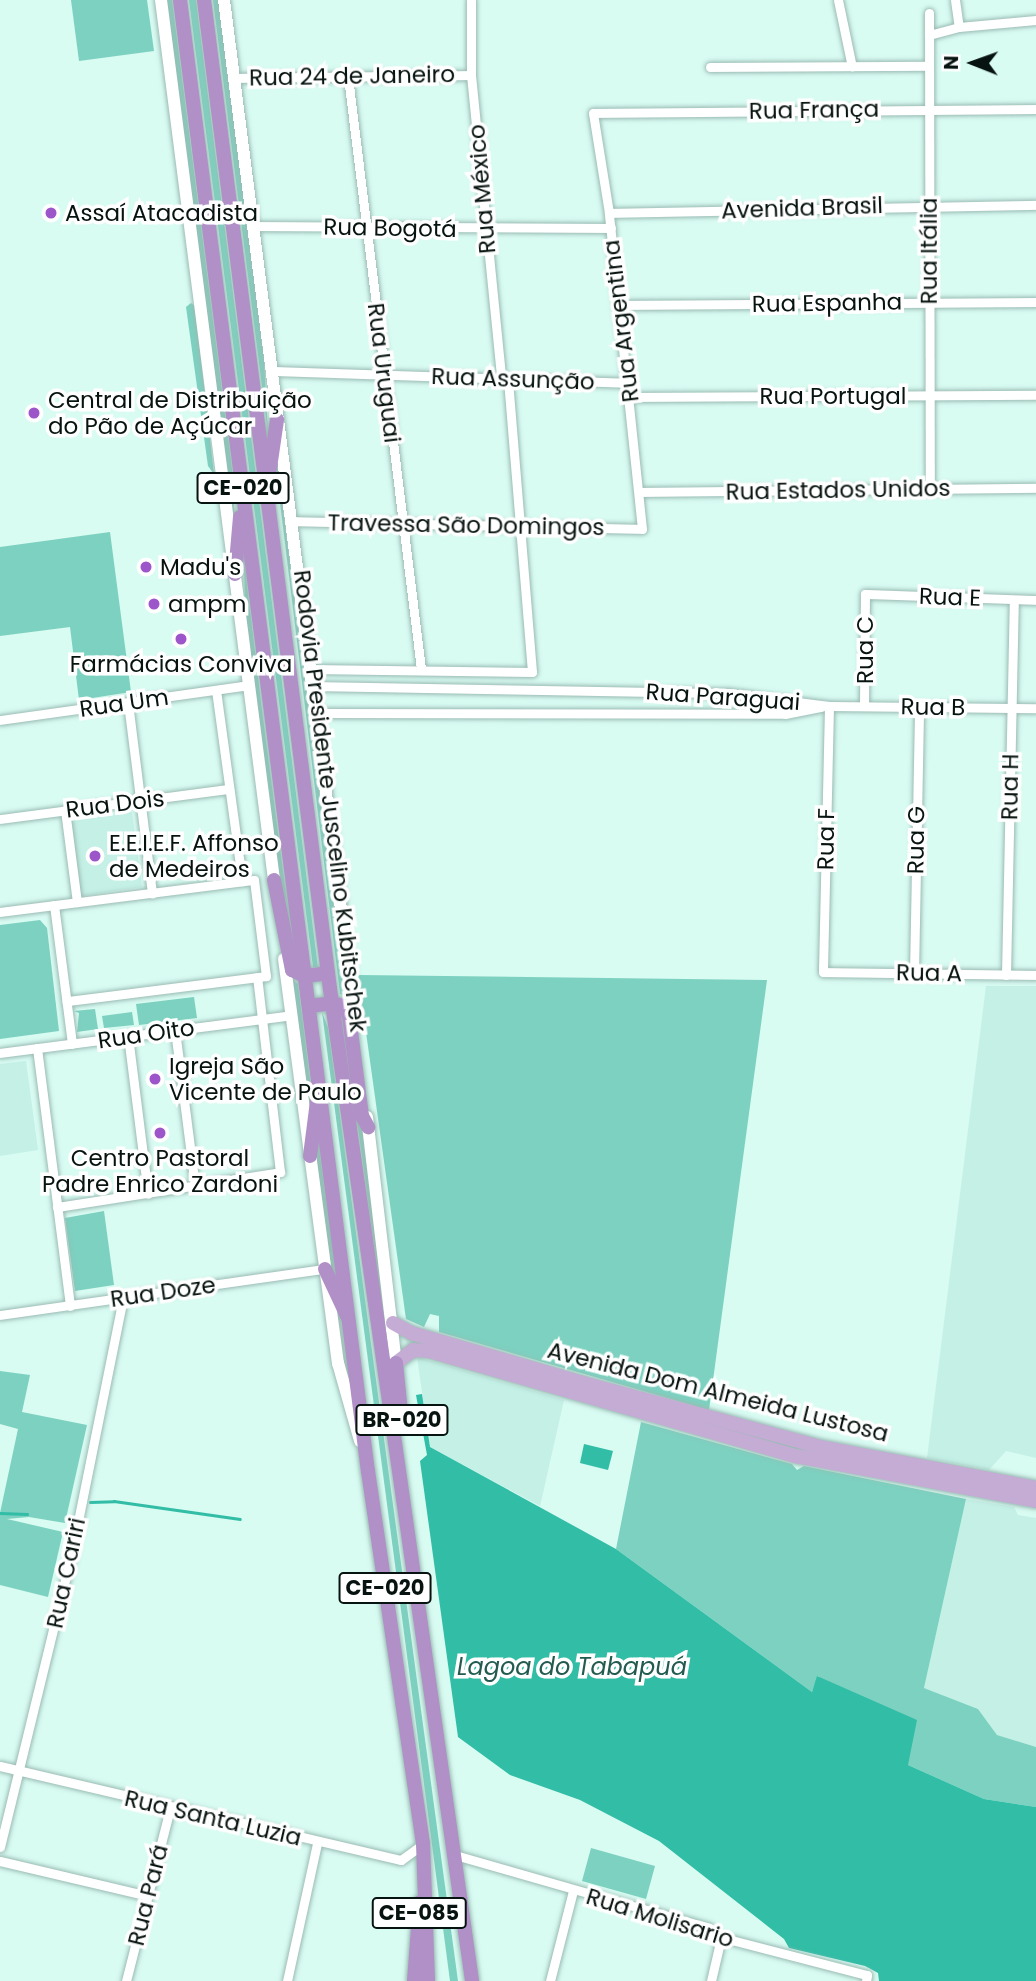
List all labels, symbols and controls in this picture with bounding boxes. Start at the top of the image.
north arrow [938,28,1008,98]
text: N [938,55,965,70]
street label: Rua 24 de Janeiro [249,60,455,92]
street label: Rua França [749,95,879,125]
street label: Rua México [463,123,501,255]
street label: Avenida Brasil [721,191,883,225]
street label: Rua Itália [915,198,943,304]
place label: Assaí Atacadista [65,199,258,227]
marker: Assaí Atacadista [43,205,59,221]
street label: Rua Bogotá [323,213,457,243]
street label: Rua Argentina [597,238,645,404]
street label: Rua Espanha [752,288,902,318]
street label: Rua Uruguai [362,301,406,445]
street label: Rua Assunção [431,362,595,396]
street label: Rua Portugal [760,382,906,410]
place label: Central de Distribuição do Pão de Açúcar [48,386,312,440]
marker: Central de Distribuição do Pão de Açúcar [26,405,42,421]
road number: CE-020 [196,470,290,505]
street label: Rua Estados Unidos [725,474,951,506]
street label: Travessa São Domingos [327,509,605,541]
place label: Madu's [160,553,241,581]
marker: Madu's [138,559,154,575]
street label: Rodovia Presidente Juscelino Kubitschek [288,568,372,1034]
street label: Rua E [918,582,982,612]
place label: ampm [168,590,246,618]
marker: ampm [146,596,162,612]
street label: Rua C [851,616,879,684]
marker: Farmácias Conviva [173,631,189,647]
place label: Farmácias Conviva [70,650,292,678]
street label: Rua Paraguai [645,678,801,716]
street label: Rua Um [78,683,170,723]
street label: Rua B [901,693,965,721]
street label: Rua H [996,754,1024,820]
street label: Rua Dois [64,784,166,824]
street label: Rua G [902,806,930,874]
street label: Rua F [812,808,840,870]
place label: E.E.I.E.F. Affonso de Medeiros [109,829,279,883]
marker: E.E.I.E.F. Affonso de Medeiros [87,848,103,864]
street label: Rua A [896,959,962,987]
street label: Rua Oito [96,1014,196,1054]
place label: Igreja São Vicente de Paulo [169,1052,362,1106]
marker: Igreja São Vicente de Paulo [147,1071,163,1087]
marker: Centro Pastoral Padre Enrico Zardoni [152,1125,168,1141]
place label: Centro Pastoral Padre Enrico Zardoni [42,1144,278,1198]
street label: Rua Doze [109,1271,217,1313]
street label: Avenida Dom Almeida Lustosa [545,1336,891,1448]
road number: BR-020 [355,1402,449,1438]
street label: Rua Cariri [41,1515,91,1631]
road number: CE-020 [338,1570,432,1606]
water label: Lagoa do Tabapuá [457,1653,687,1681]
street label: Rua Santa Luzia [122,1784,304,1852]
street label: Rua Pará [122,1842,174,1948]
street label: Rua Molisario [583,1882,737,1954]
road number: CE-085 [372,1896,466,1930]

